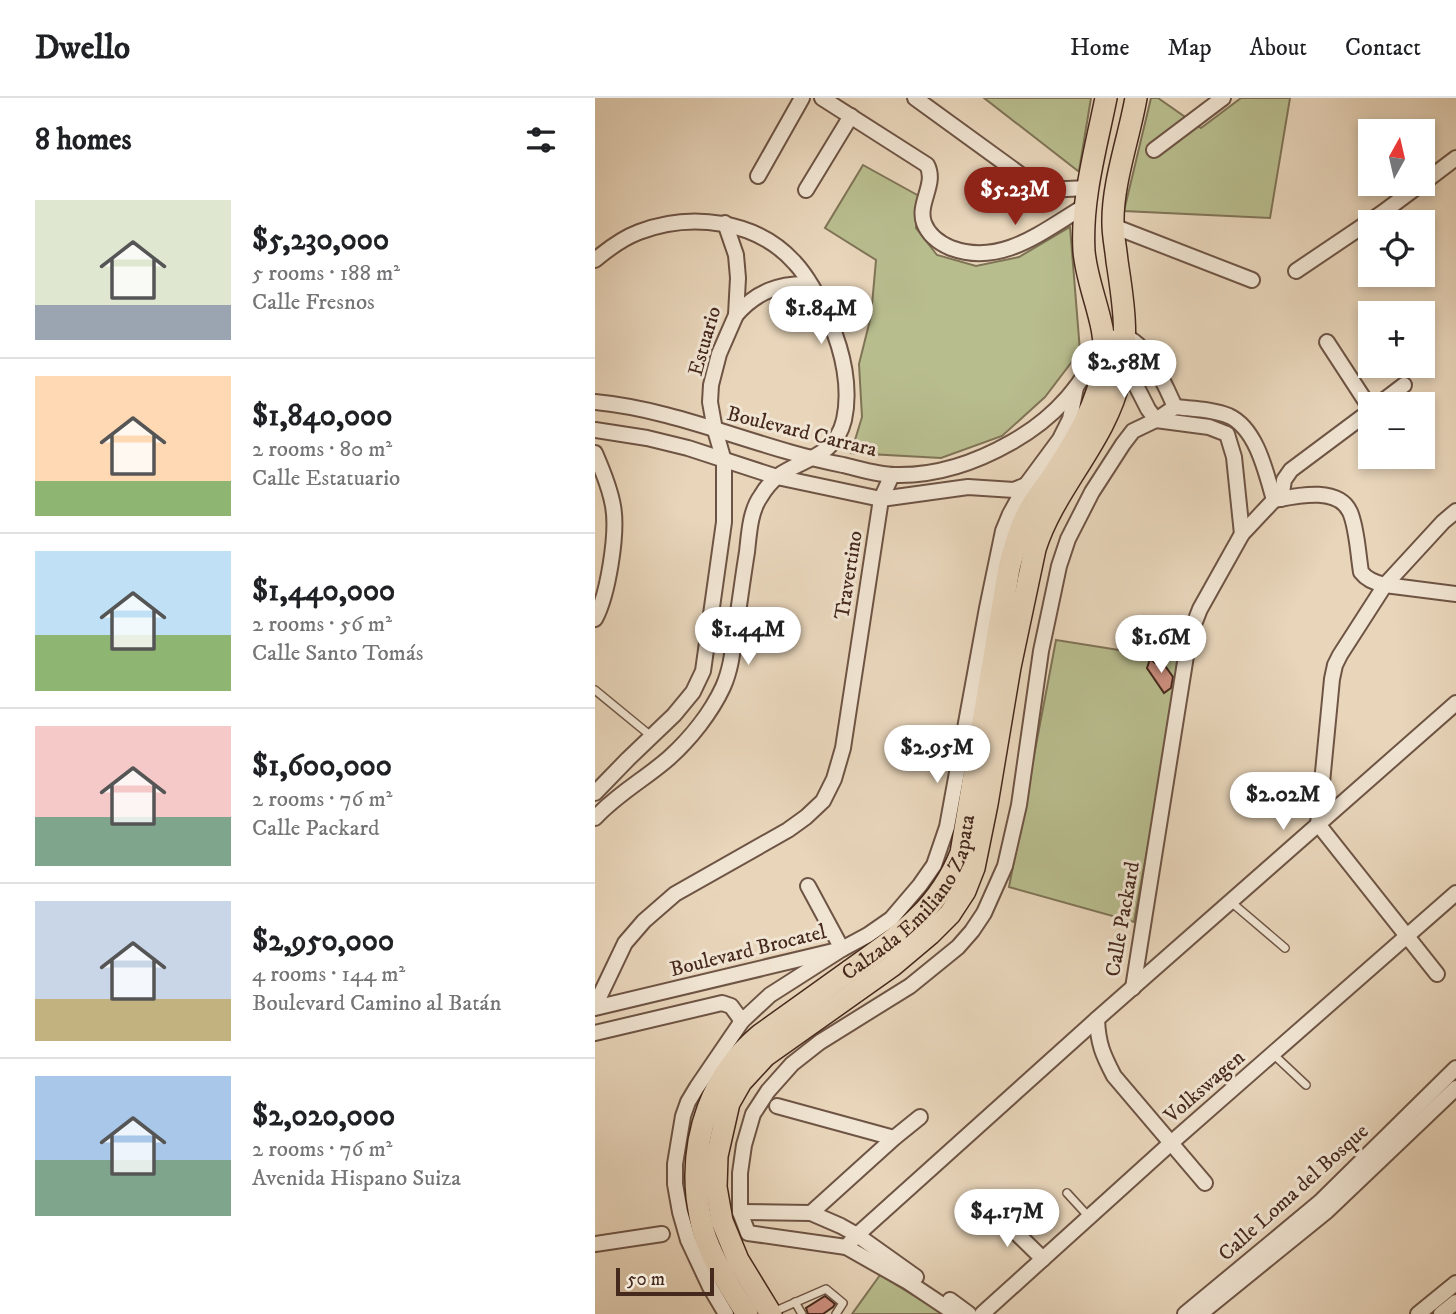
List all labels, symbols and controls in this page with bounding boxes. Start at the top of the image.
text: Dwello [35,28,130,69]
text: Home [1070,33,1129,63]
text: Map [1167,33,1212,63]
text: About [1250,33,1307,63]
text: Contact [1345,33,1421,63]
north arrow [1358,119,1435,196]
map controls [1358,119,1435,469]
icon: filters [522,121,560,159]
text: 8 homes [35,122,132,159]
pin: $5.23M [958,167,1072,227]
text: $5.23M [980,175,1050,204]
button: locate [1358,210,1435,287]
text: $5,230,000 [252,222,389,259]
icon: home [91,228,175,312]
text: 5 rooms · 188 m² [252,259,400,288]
pin: $1.84M [764,286,878,346]
text: Calle Fresnos [252,288,375,317]
text: $1.84M [785,294,857,323]
button: + [1358,301,1435,378]
street label: Estuario [683,304,727,379]
pin: $2.58M [1067,341,1181,400]
text: $2.58M [1087,348,1161,377]
button: − [1358,392,1435,469]
text: $1,840,000 [252,398,392,435]
street label: Boulevard Carrara [724,401,880,463]
icon: home [91,404,175,488]
text: 2 rooms · 80 m² [252,435,392,464]
text: Calle Estatuario [252,464,400,493]
street label: Travertino [829,529,869,621]
text: $1,440,000 [252,573,395,610]
icon: home [91,579,175,663]
pin: $1.44M [691,608,805,667]
text: 2 rooms · 56 m² [252,610,392,639]
text: $1.44M [711,615,785,644]
pin: $1.6M [1112,616,1210,675]
text: $1.6M [1131,623,1191,652]
text: Calle Santo Tomás [252,639,423,668]
pin: $2.95M [880,726,994,785]
text: $2.95M [900,733,974,762]
text: $1,600,000 [252,748,392,785]
icon: home [91,754,175,838]
pin: $2.02M [1226,772,1340,832]
text: $2.02M [1246,780,1320,809]
text: 2 rooms · 76 m² [252,785,392,814]
street label: Calzada Emiliano Zapata [837,813,981,986]
text: Calle Packard [252,814,379,843]
street label: Calle Packard [1100,859,1146,979]
street label: Boulevard Brocatel [667,919,830,983]
text: $2,950,000 [252,923,394,960]
icon: home [91,929,175,1013]
text: 4 rooms · 144 m² [252,960,405,989]
text: Boulevard Camino al Batán [252,989,501,1018]
street label: Volkswagen [1158,1045,1250,1129]
text: $2,020,000 [252,1098,395,1135]
icon: home [91,1104,175,1188]
street label: Calle Loma del Bosque [1213,1118,1374,1267]
text: 2 rooms · 76 m² [252,1135,392,1164]
text: Avenida Hispano Suiza [252,1164,461,1193]
pin: $4.17M [950,1190,1064,1249]
text: $4.17M [970,1197,1044,1226]
scale bar [616,1265,714,1297]
text: 50 m [627,1268,665,1291]

